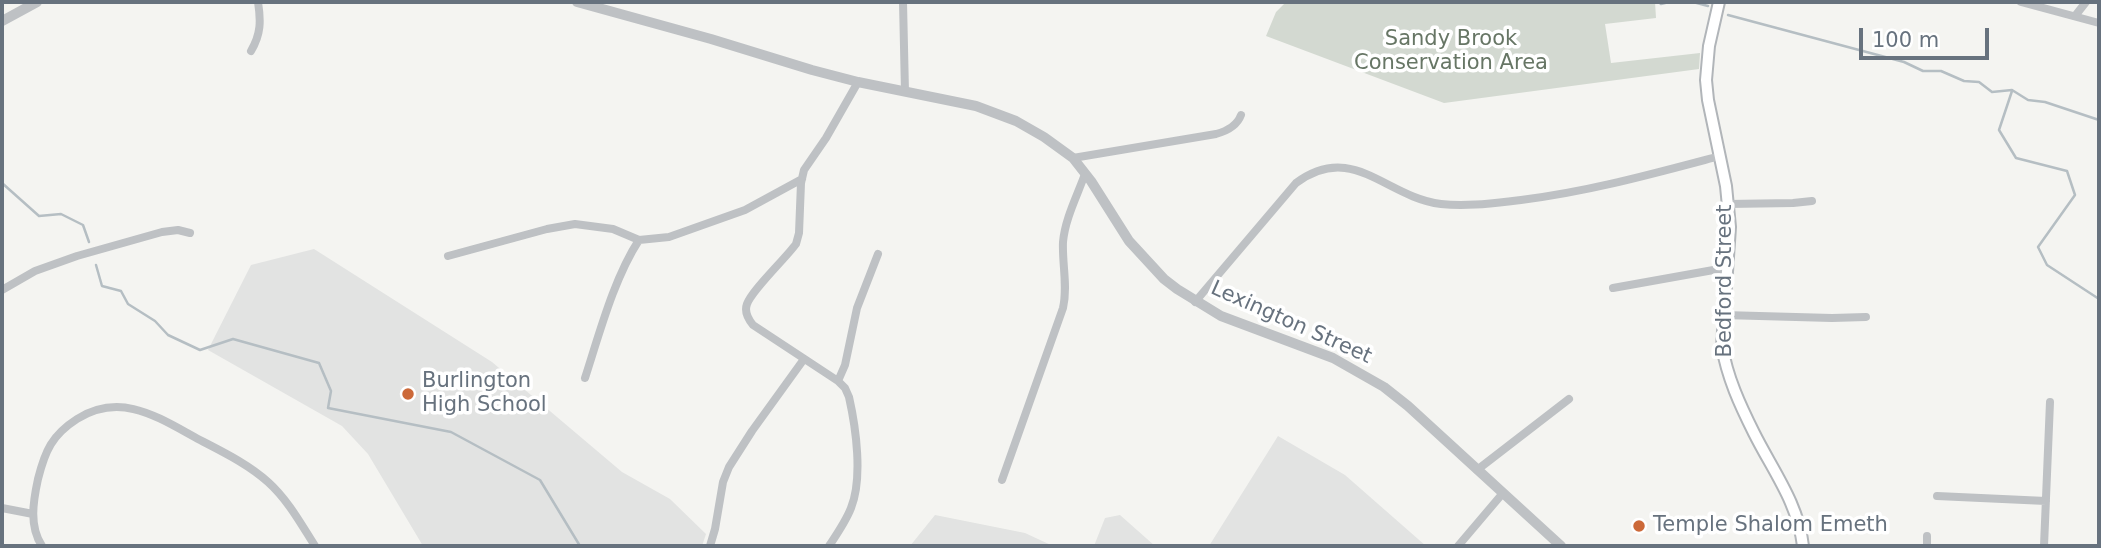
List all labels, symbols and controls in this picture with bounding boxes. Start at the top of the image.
scale bar [1863,14,1993,58]
park label: Sandy Brook Conservation Area [1354,27,1548,77]
text: 100 m [1872,28,1939,52]
street label: Bedford Street [1713,205,1739,357]
street label: Lexington Street [1207,276,1375,370]
place label: Burlington High School [422,369,547,419]
marker: Burlington High School [400,386,416,402]
place label: Temple Shalom Emeth [1653,513,1888,539]
marker: Temple Shalom Emeth [1631,518,1647,534]

